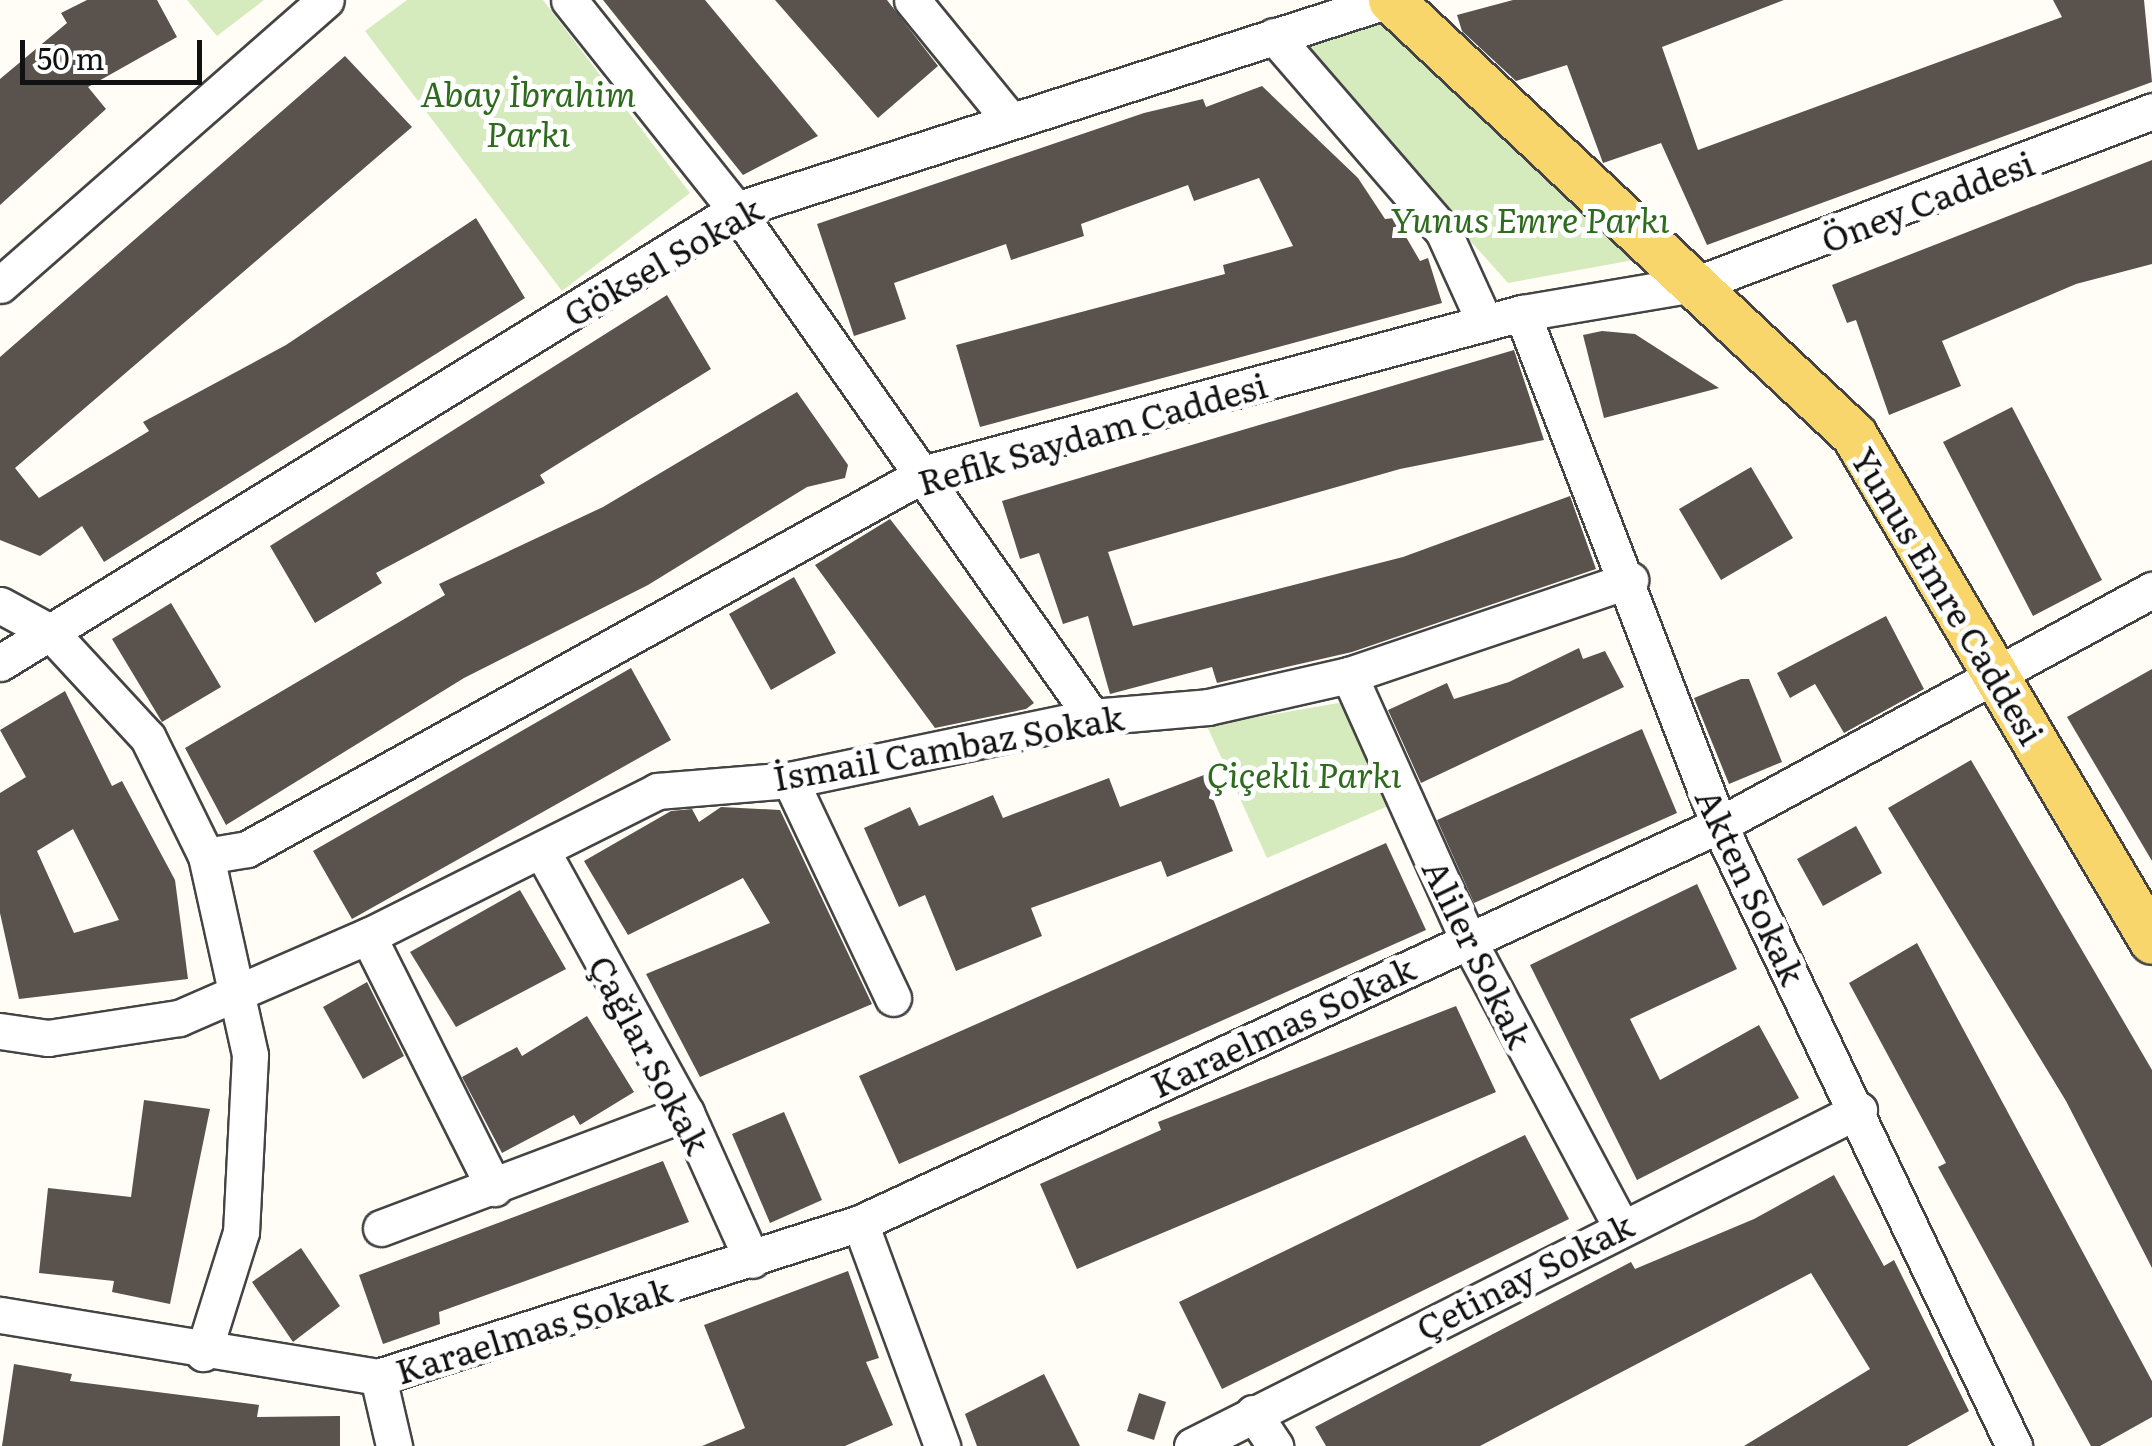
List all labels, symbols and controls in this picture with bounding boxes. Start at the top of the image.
scale bar [25,20,208,82]
text: 50 m [37,35,105,79]
park label: Abay İbrahim Parkı [420,71,636,153]
street label: Öney Caddesi [1815,140,2039,260]
street label: Göksel Sokak [555,186,769,334]
park label: Yunus Emre Parkı [1391,197,1669,239]
street label: Refik Saydam Caddesi [913,362,1271,502]
street label: Yunus Emre Caddesi [1844,439,2054,751]
street label: İsmail Cambaz Sokak [769,694,1127,798]
park label: Çiçekli Parkı [1207,752,1401,794]
street label: Akten Sokak [1688,781,1816,991]
street label: Aliler Sokak [1415,852,1543,1054]
street label: Karaelmas Sokak [1143,945,1421,1105]
street label: Çağlar Sokak [581,948,721,1160]
street label: Çetinay Sokak [1409,1202,1639,1348]
street label: Karaelmas Sokak [390,1267,676,1391]

